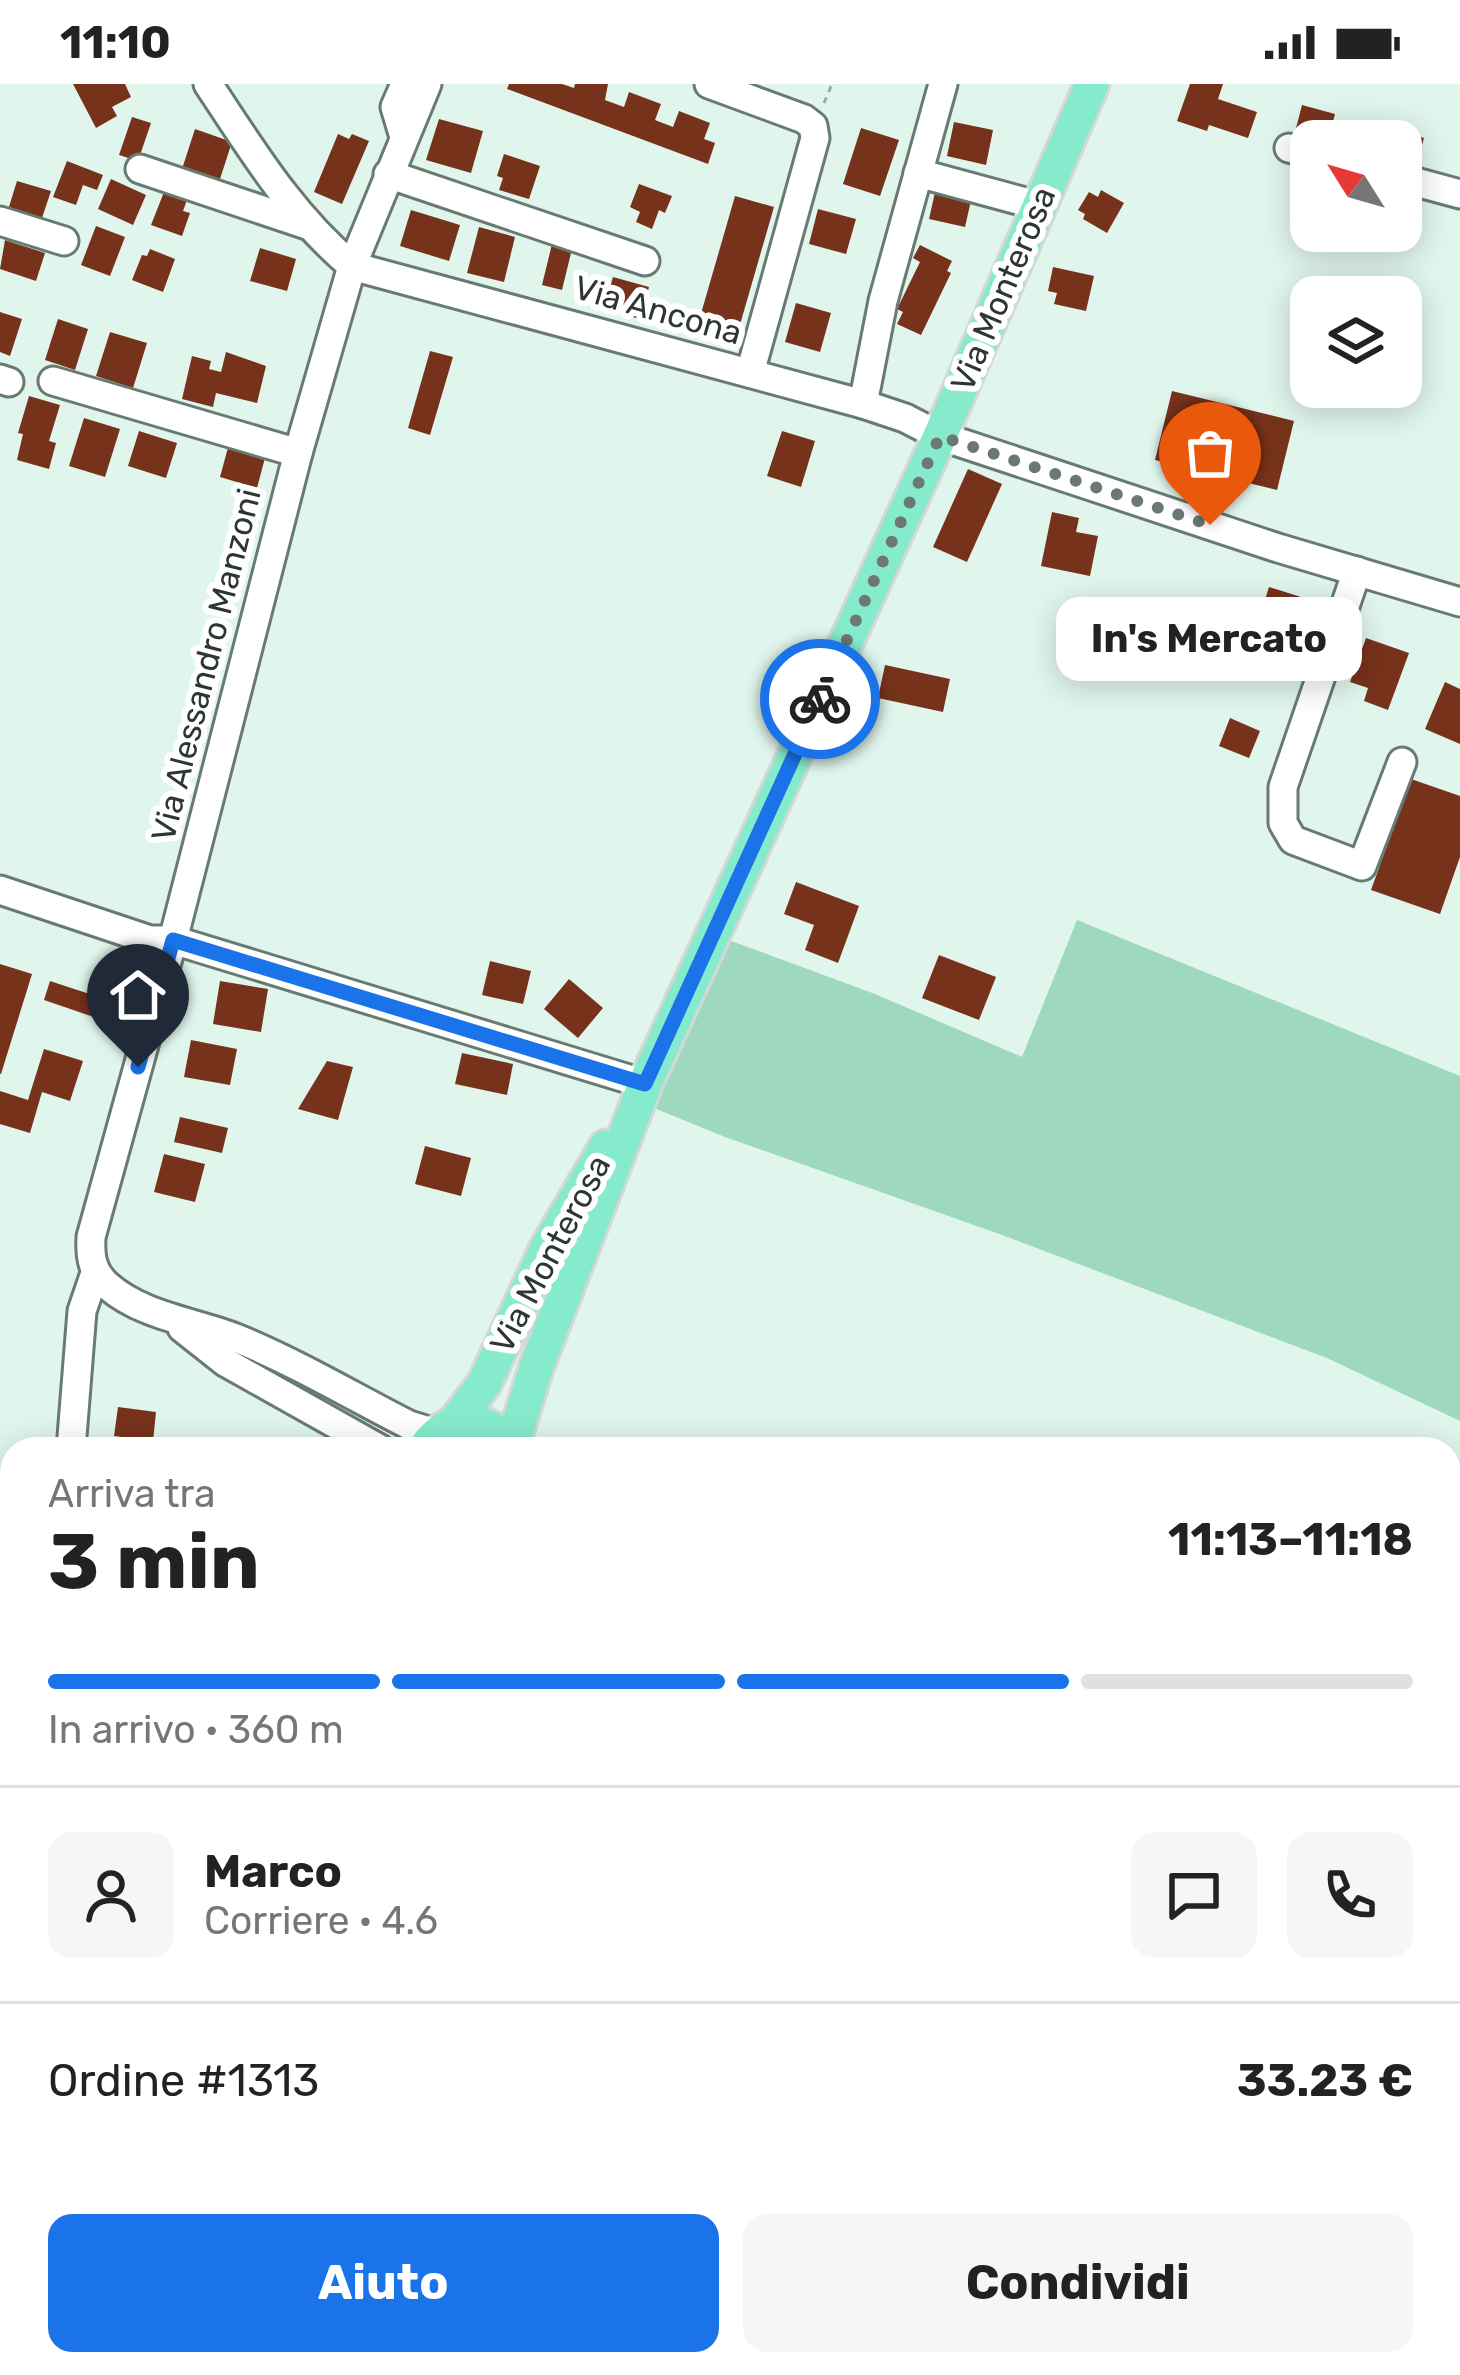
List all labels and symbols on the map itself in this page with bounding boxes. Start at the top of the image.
north arrow [1290,120,1422,252]
street label: Via Monterosa [942,181,1064,397]
street label: Via Ancona [570,267,746,353]
pin [1159,402,1261,525]
street label: Via Alessandro Manzoni [143,485,269,845]
callout: In's Mercato [1057,597,1363,681]
courier [760,639,880,759]
pin [87,944,189,1067]
street label: Via Monterosa [482,1148,618,1360]

